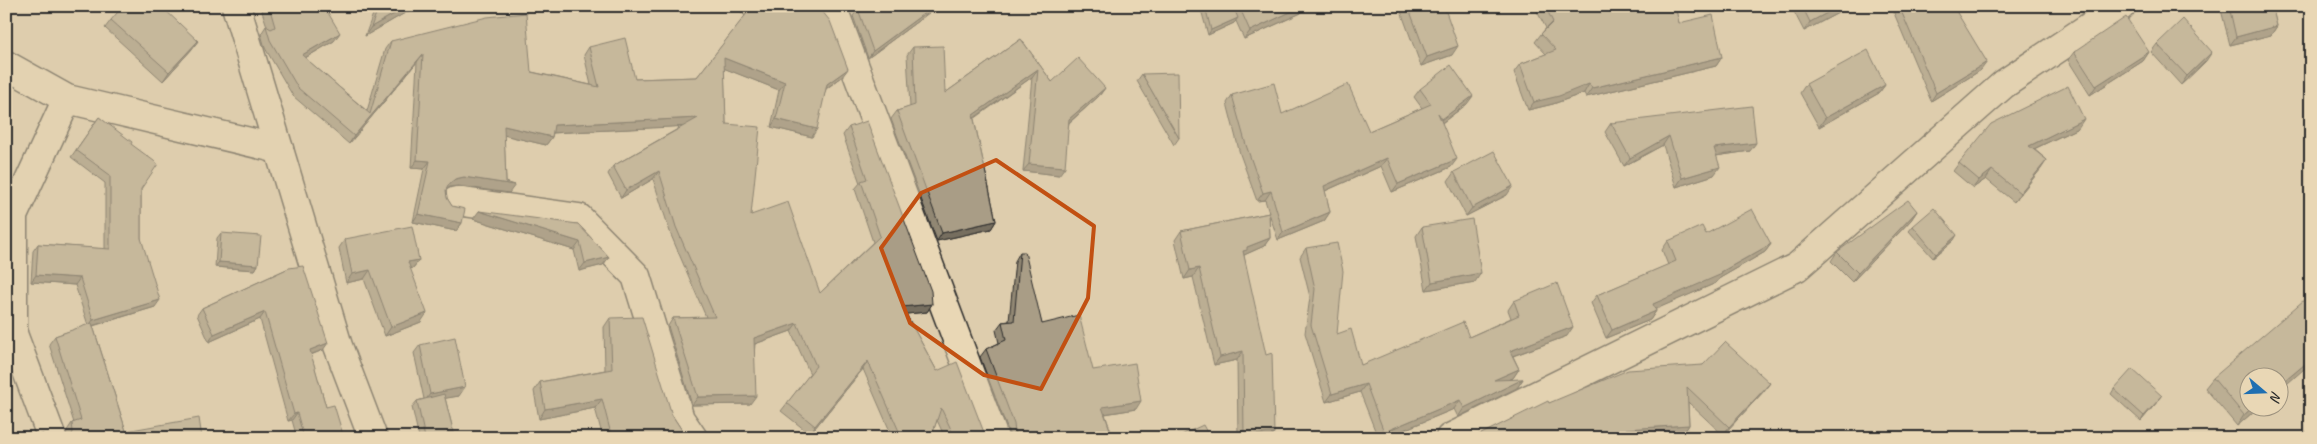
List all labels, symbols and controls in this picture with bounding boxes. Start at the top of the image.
north arrow [2240,366,2290,416]
text: N [2266,389,2285,405]

